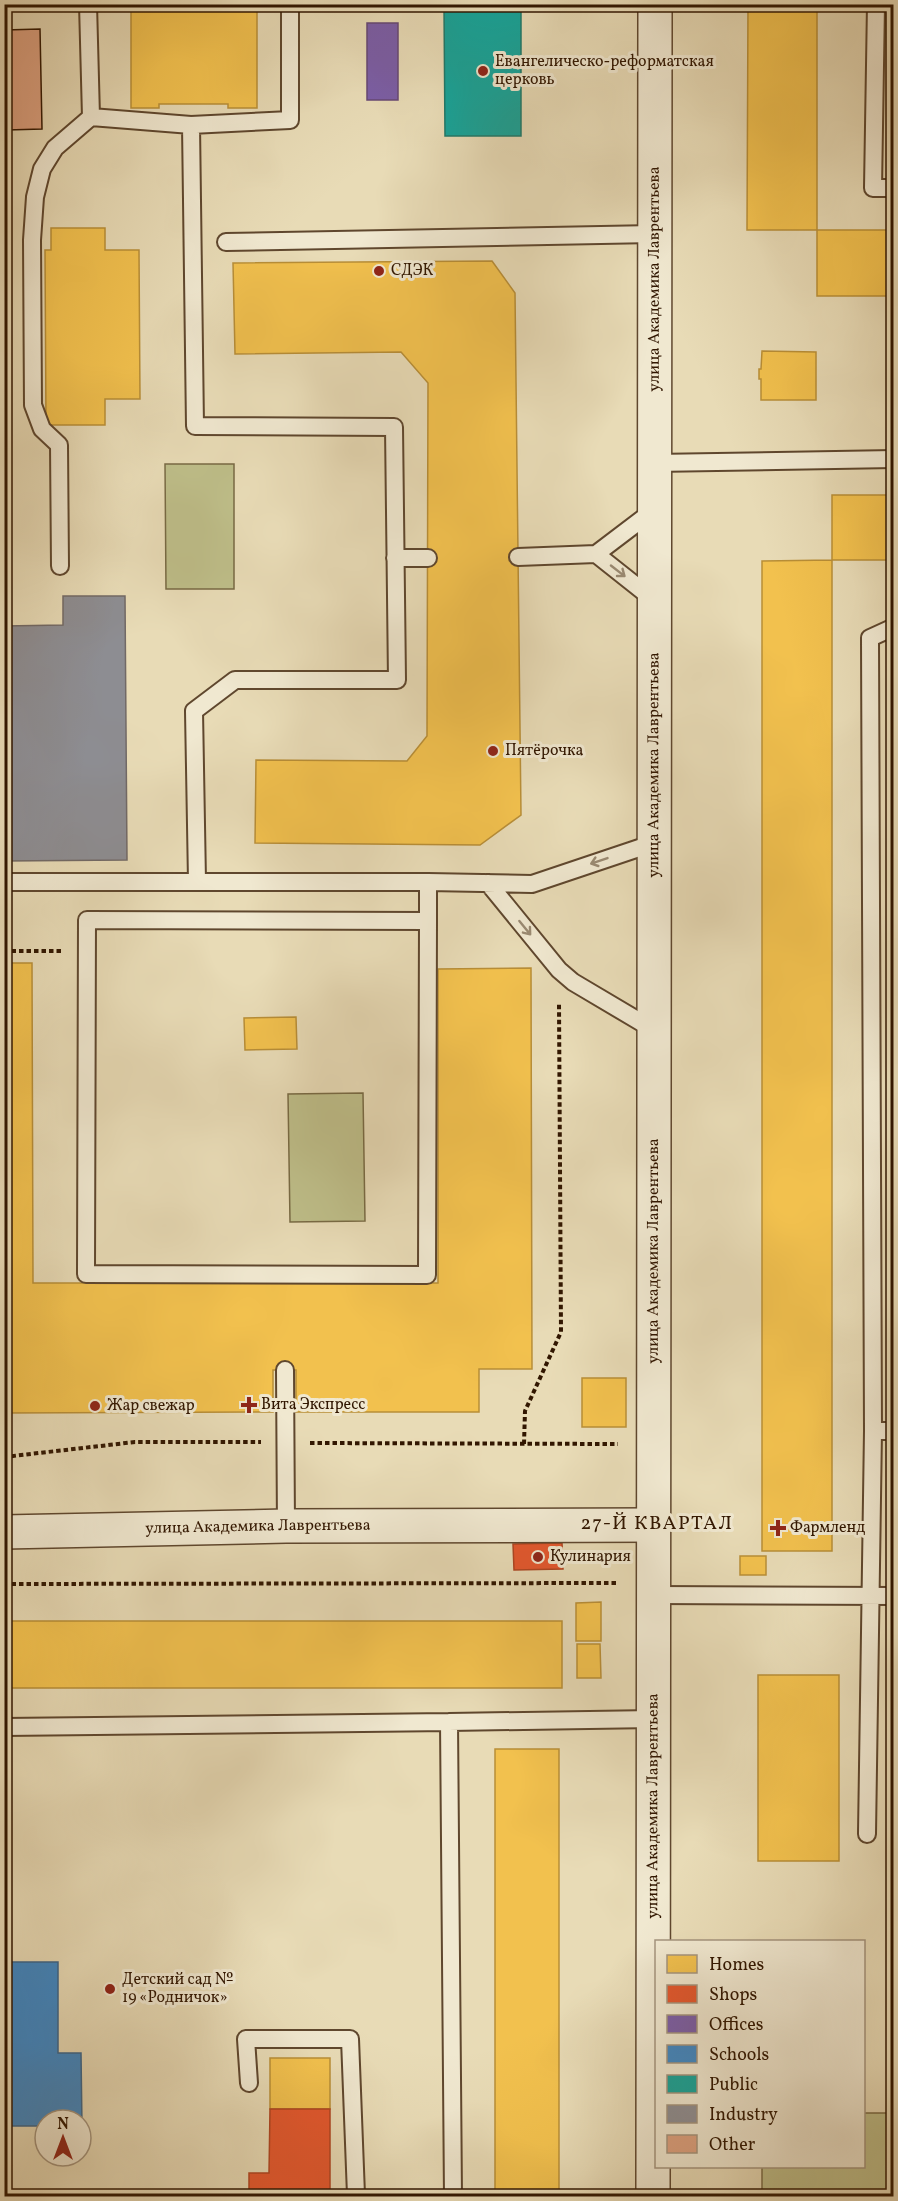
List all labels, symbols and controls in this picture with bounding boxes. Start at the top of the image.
place label: Евангелическо-реформатская церковь [495,51,714,91]
marker: Евангелическо-реформатская церковь [476,64,490,78]
street label: улица Академика Лаврентьева [644,166,666,392]
place label: СДЭК [391,260,434,282]
marker: СДЭК [372,264,386,278]
one-way arrow [609,565,625,578]
street label: улица Академика Лаврентьева [643,652,665,878]
place label: Пятёрочка [505,740,584,762]
marker: Пятёрочка [486,744,500,758]
one-way arrow [590,857,609,868]
one-way arrow [519,920,532,936]
street label: улица Академика Лаврентьева [643,1138,665,1364]
place label: Вита Экспресс [261,1394,365,1416]
place label: Жар свежар [107,1395,195,1417]
marker: Вита Экспресс [242,1398,256,1412]
marker: Жар свежар [88,1399,102,1413]
district label: 27-Й КВАРТАЛ [581,1510,734,1538]
street label: улица Академика Лаврентьева [145,1515,371,1540]
place label: Фармленд [790,1517,865,1539]
marker: Фармленд [771,1521,785,1535]
place label: Кулинария [550,1546,631,1568]
marker: Кулинария [531,1550,545,1564]
street label: улица Академика Лаврентьева [642,1693,664,1919]
legend [655,1940,865,2168]
text: Homes [709,1953,764,1978]
place label: Детский сад № 19 «Родничок» [122,1969,234,2009]
marker: Детский сад № 19 «Родничок» [103,1982,117,1996]
text: Shops [709,1983,757,2008]
text: Offices [709,2013,764,2038]
text: Schools [709,2043,769,2068]
text: Public [709,2073,758,2098]
text: Industry [709,2103,778,2128]
north arrow [33,2108,93,2168]
text: N [57,2114,69,2136]
text: Other [709,2133,756,2158]

